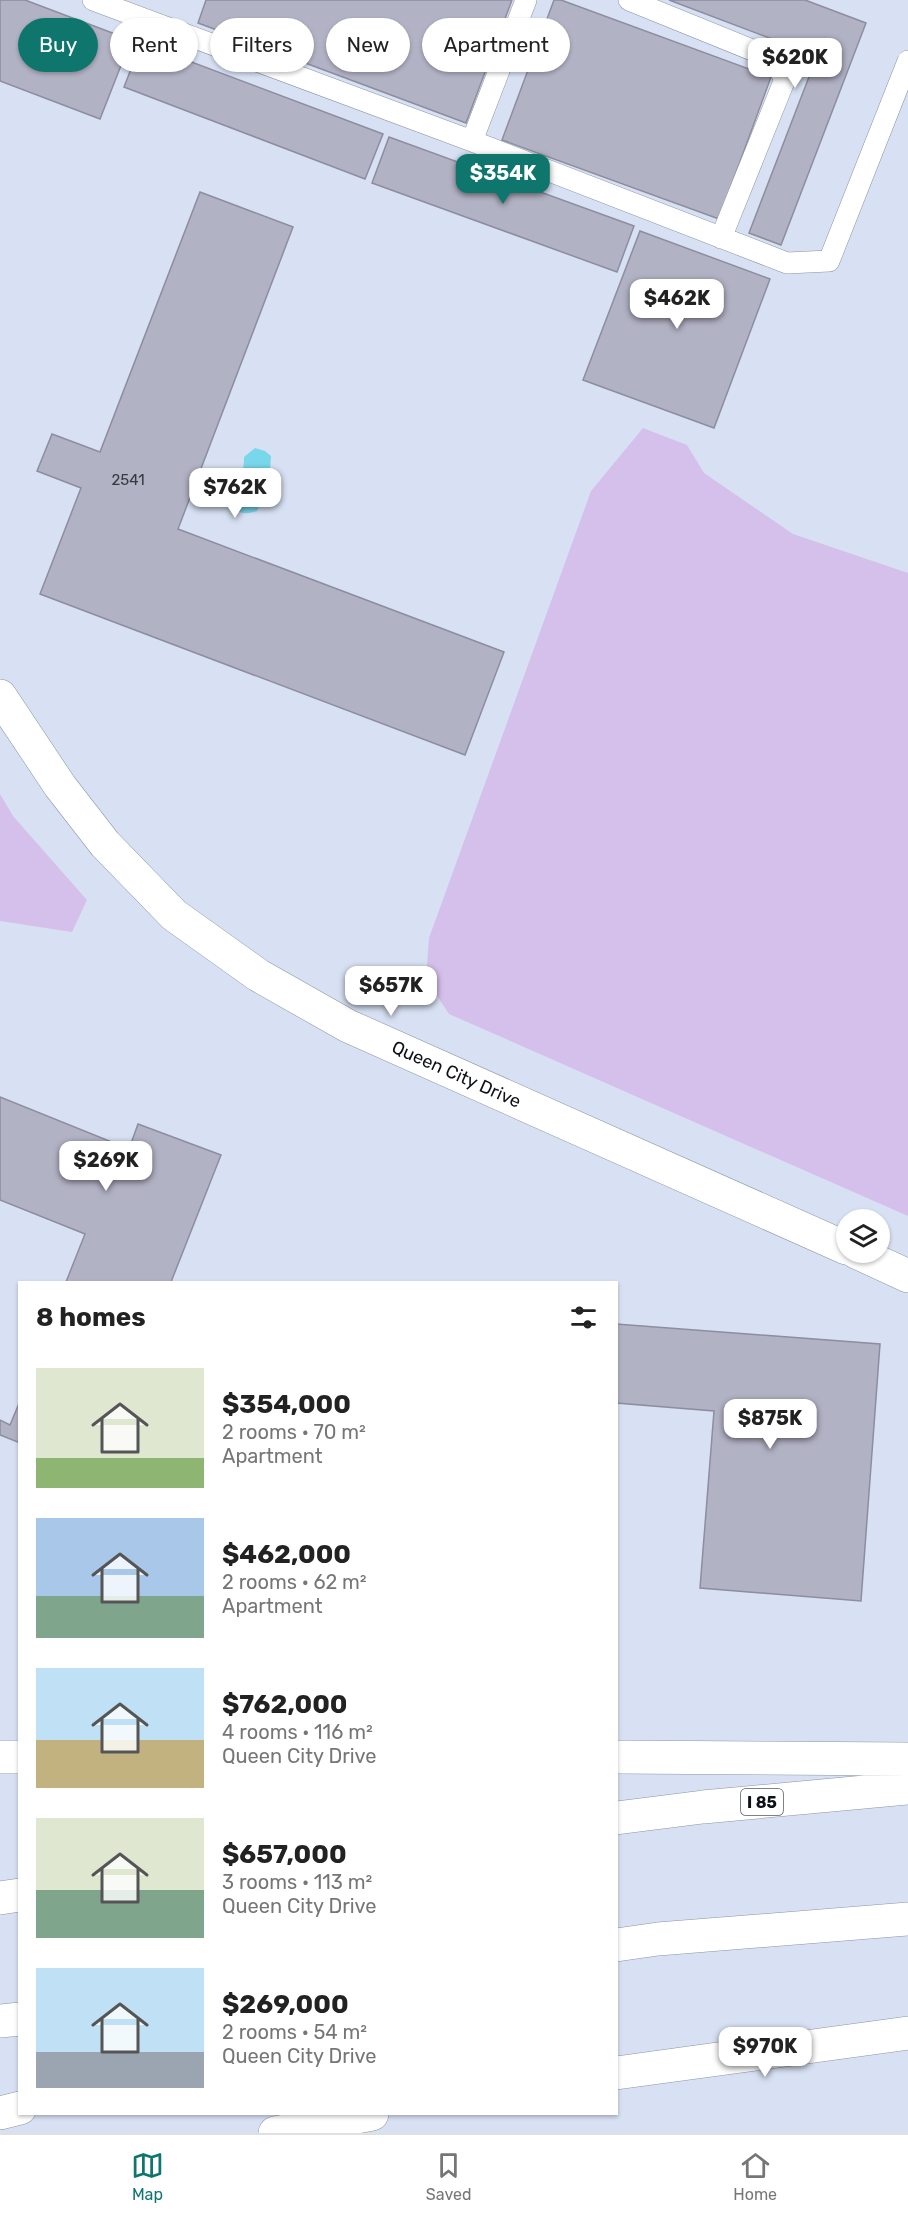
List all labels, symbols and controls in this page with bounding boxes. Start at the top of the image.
chip: Buy [18,18,98,72]
chip: Rent [110,18,198,72]
chip: Filters [210,18,314,72]
chip: New [326,18,410,72]
chip: Apartment [422,18,570,72]
pin: $620K [753,38,837,89]
text: $620K [762,45,828,69]
pin: $354K [461,154,545,205]
text: $354K [470,161,536,185]
pin: $462K [635,279,719,330]
text: $462K [644,286,710,310]
pin: $762K [193,468,277,519]
house number: 2541 [111,471,145,489]
text: $762K [203,475,267,499]
pin: $657K [349,966,433,1017]
text: $657K [359,973,423,997]
street label: Queen City Drive [388,1036,525,1113]
pin: $269K [64,1141,148,1192]
text: $269K [73,1148,139,1172]
map controls [836,1209,890,1263]
button: layers [836,1209,890,1263]
icon: filters [567,1301,600,1334]
text: 8 homes [36,1302,146,1333]
text: $354,000 [222,1389,351,1420]
icon: home [84,1392,156,1464]
pin: $875K [728,1399,812,1450]
text: $875K [738,1406,802,1430]
text: 2 rooms · 70 m² [222,1420,366,1444]
text: Apartment [222,1444,323,1468]
text: $462,000 [222,1539,351,1570]
icon: home [84,1542,156,1614]
text: 2 rooms · 62 m² [222,1570,367,1594]
text: Apartment [222,1594,323,1618]
text: $762,000 [222,1689,348,1720]
icon: home [84,1692,156,1764]
text: 4 rooms · 116 m² [222,1720,373,1744]
text: Queen City Drive [222,1744,377,1768]
road number: I 85 [741,1789,783,1815]
text: $657,000 [222,1839,347,1870]
icon: home [84,1842,156,1914]
text: 3 rooms · 113 m² [222,1870,372,1894]
text: Queen City Drive [222,1894,377,1918]
text: $269,000 [222,1989,349,2020]
icon: home [84,1992,156,2064]
text: 2 rooms · 54 m² [222,2020,367,2044]
pin: $970K [723,2027,807,2078]
text: $970K [733,2034,797,2058]
text: Queen City Drive [222,2044,377,2068]
tab: Map [131,2149,164,2204]
tab: Saved [426,2149,471,2204]
tab: Home [733,2149,777,2204]

